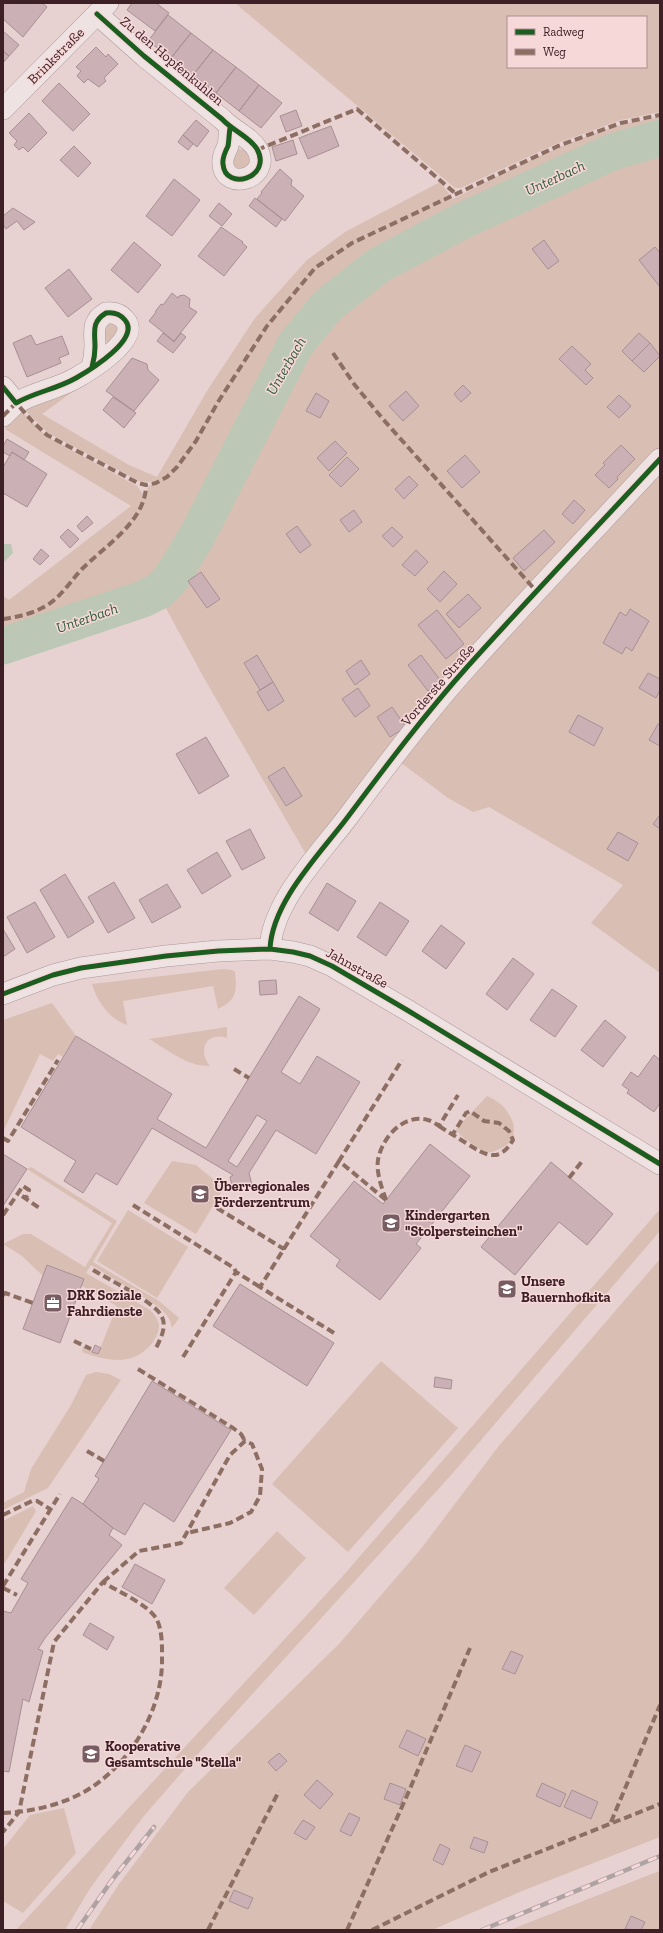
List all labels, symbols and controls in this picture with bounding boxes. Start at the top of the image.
street label: Zu den Hopfenkuhlen [117,13,227,109]
legend [507,16,647,68]
street label: Brinkstraße [24,24,88,88]
text: Radweg [543,25,584,39]
text: Weg [543,45,566,59]
water label: Unterbach [522,156,588,200]
water label: Unterbach [262,333,310,398]
water label: Unterbach [54,599,121,637]
street label: Vorderste Straße [397,640,479,730]
street label: Jahnstraße [323,944,391,992]
place label: Überregionales Förderzentrum [214,1178,311,1211]
school or university icon: Überregionales Förderzentrum [189,1183,211,1205]
place label: Kindergarten "Stolpersteinchen" [405,1207,522,1240]
school or university icon: Kindergarten "Stolpersteinchen" [380,1212,402,1234]
place label: Unsere Bauernhofkita [521,1273,611,1306]
school or university icon: Unsere Bauernhofkita [496,1278,518,1300]
place label: DRK Soziale Fahrdienste [67,1287,142,1320]
office icon: DRK Soziale Fahrdienste [42,1292,64,1314]
place label: Kooperative Gesamtschule "Stella" [105,1738,241,1771]
school or university icon: Kooperative Gesamtschule "Stella" [80,1743,102,1765]

